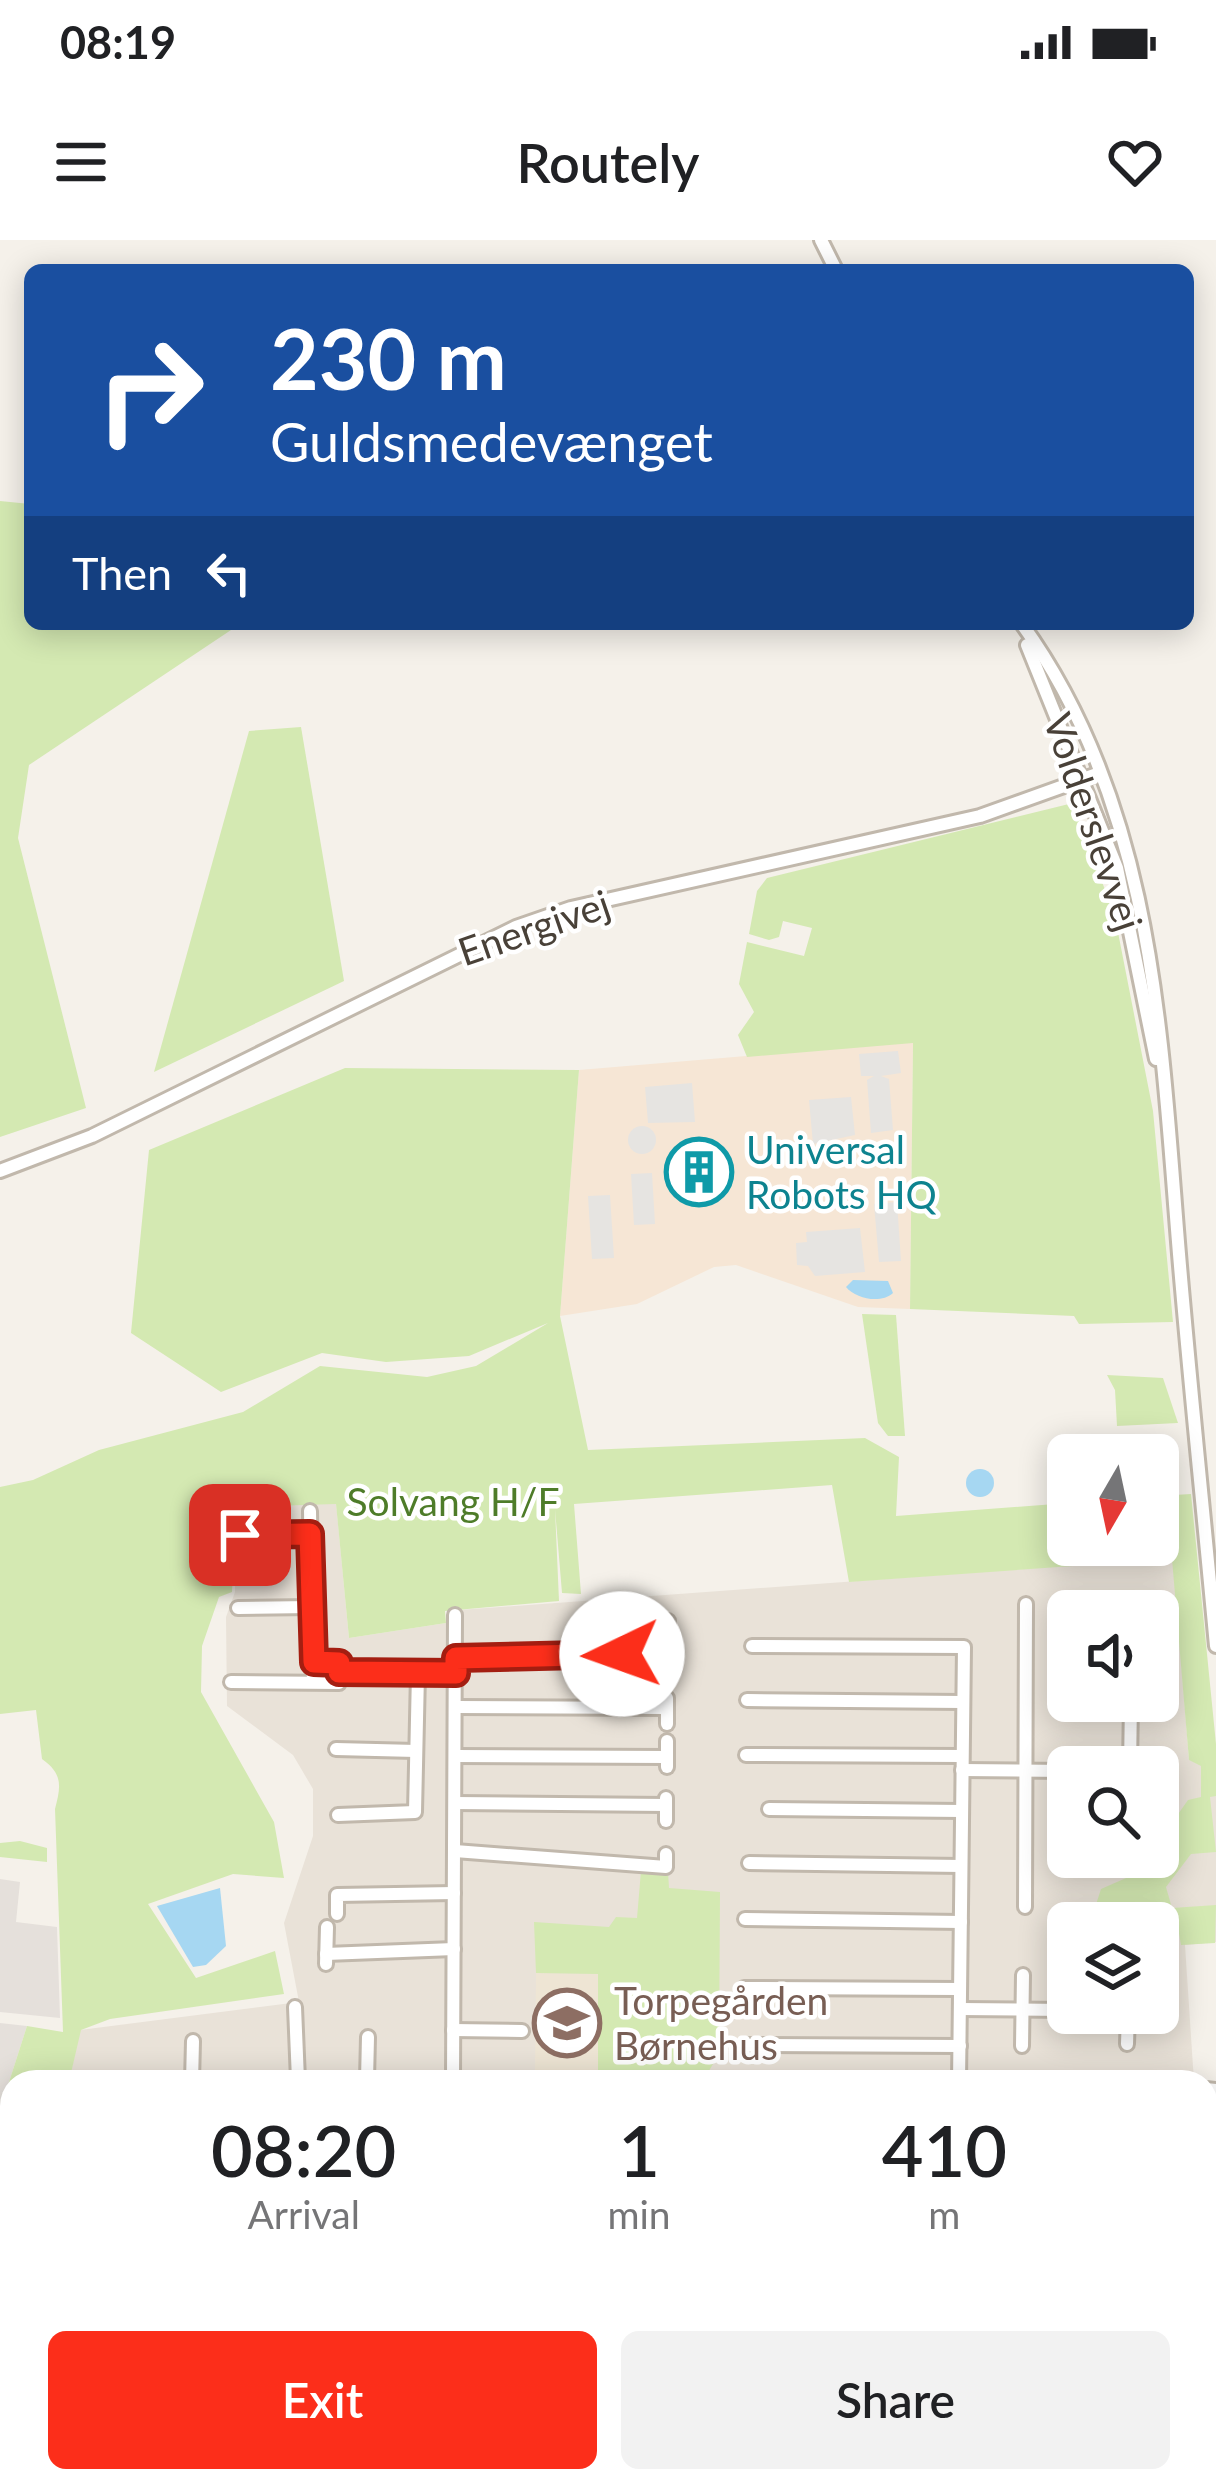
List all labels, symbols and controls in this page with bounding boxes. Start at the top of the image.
text: 08:19 [60,15,176,69]
icon: menu [48,129,114,195]
icon: heart [1102,129,1168,195]
text: Routely [516,130,700,195]
text: 230 m [270,307,507,408]
icon: right [72,312,228,468]
text: Guldsmedevænget [270,409,713,474]
icon: left [196,540,262,606]
text: Then [72,546,172,600]
street label: Volderslevvej [1035,707,1153,937]
street label: Energivej [452,880,616,974]
place label: Universal Robots HQ [746,1126,937,1217]
building icon: Universal Robots HQ [664,1137,734,1207]
north arrow [1047,1434,1179,1566]
map controls [1047,1434,1179,2034]
park label: Solvang H/F [347,1478,559,1524]
pin [189,1484,291,1586]
icon: arrive [207,1502,273,1568]
button: sound [1047,1590,1179,1722]
position arrow [559,1591,685,1717]
button: search [1047,1746,1179,1878]
button: layers [1047,1902,1179,2034]
place label: Torpegården Børnehus [614,1977,828,2068]
school or university icon: Torpegården Børnehus [532,1988,602,2058]
text: 08:20 [211,2106,396,2192]
text: 1 [618,2106,660,2192]
text: 410 [882,2106,1007,2192]
text: Arrival [248,2191,360,2237]
text: min [607,2191,671,2237]
text: m [928,2191,960,2237]
button: Exit [48,2331,597,2469]
button: Share [621,2331,1170,2469]

